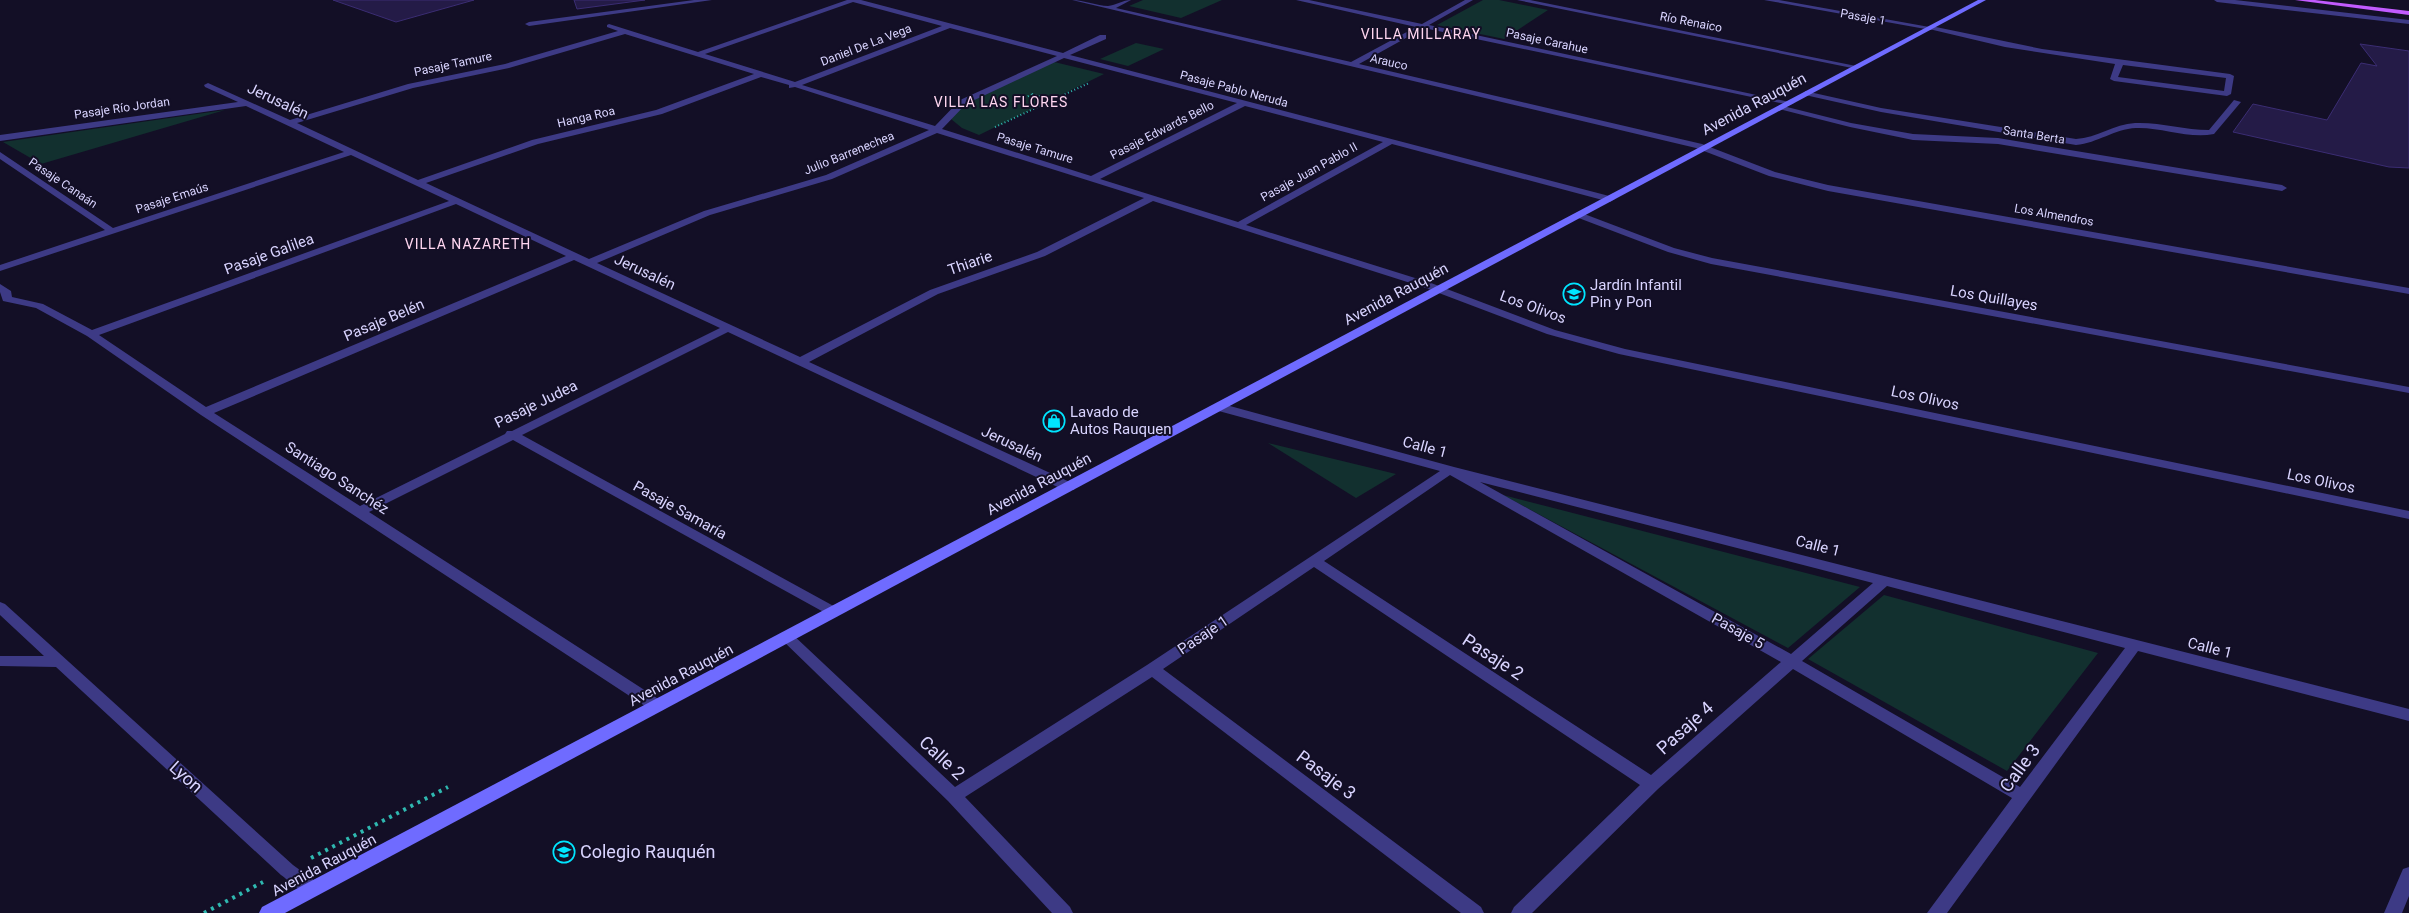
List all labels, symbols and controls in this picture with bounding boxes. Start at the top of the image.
street label: Pasaje 1 [1839,6,1887,28]
street label: Río Renaico [1659,9,1723,35]
street label: Daniel De La Vega [818,21,914,69]
street label: Pasaje Carahue [1505,25,1589,57]
district label: VILLA MILLARAY [1361,26,1481,42]
street label: Pasaje Tamure [413,49,493,79]
street label: Arauco [1369,51,1409,73]
street label: Pasaje Pablo Neruda [1178,68,1290,110]
street label: Avenida Rauquén [1699,69,1809,139]
street label: Jerusalén [245,79,311,123]
street label: Pasaje Río Jordan [73,94,171,122]
district label: VILLA LAS FLORES [934,94,1068,110]
street label: Pasaje Edwards Bello [1108,98,1216,162]
street label: Hanga Roa [556,104,616,130]
street label: Santa Berta [2002,123,2066,147]
street label: Julio Barrenechea [802,129,896,177]
street label: Pasaje Tamure [995,130,1075,166]
street label: Pasaje Juan Pablo II [1258,140,1360,204]
street label: Pasaje Canaán [26,155,100,211]
street label: Pasaje Emaús [134,180,210,216]
street label: Los Almendros [2013,201,2095,229]
street label: Pasaje Galilea [222,229,316,279]
district label: VILLA NAZARETH [405,236,531,252]
street label: Thiarie [945,247,995,279]
street label: Jerusalén [612,250,678,294]
street label: Avenida Rauquén [1341,259,1451,329]
place label: Jardín Infantil Pin y Pon [1590,276,1682,311]
street label: Los Quillayes [1949,281,2039,315]
school or university icon: Jardín Infantil Pin y Pon [1562,282,1586,306]
street label: Los Olivos [1497,287,1569,327]
street label: Pasaje Belén [341,295,427,345]
street label: Pasaje Judea [492,376,580,432]
street label: Los Olivos [1889,382,1961,414]
place label: Lavado de Autos Rauquen [1070,403,1171,438]
shop icon: Lavado de Autos Rauquen [1042,409,1066,433]
street label: Jerusalén [979,422,1045,466]
street label: Calle 1 [1401,432,1449,462]
street label: Santiago Sanchéz [282,438,392,518]
street label: Avenida Rauquén [984,449,1094,519]
street label: Los Olivos [2285,465,2357,497]
street label: Pasaje Samaría [630,477,730,543]
street label: Calle 1 [1794,532,1842,560]
street label: Pasaje 5 [1709,609,1767,653]
street label: Pasaje 1 [1174,612,1232,658]
street label: Pasaje 2 [1459,629,1528,684]
street label: Calle 1 [2186,634,2234,662]
street label: Avenida Rauquén [626,640,736,710]
street label: Pasaje 4 [1652,697,1717,758]
street label: Calle 2 [915,731,969,784]
street label: Calle 3 [1995,740,2044,796]
street label: Pasaje 3 [1293,746,1360,804]
street label: Lyon [166,756,207,797]
street label: Avenida Rauquén [269,830,379,900]
school or university icon: Colegio Rauquén [552,840,576,864]
place label: Colegio Rauquén [580,841,716,862]

